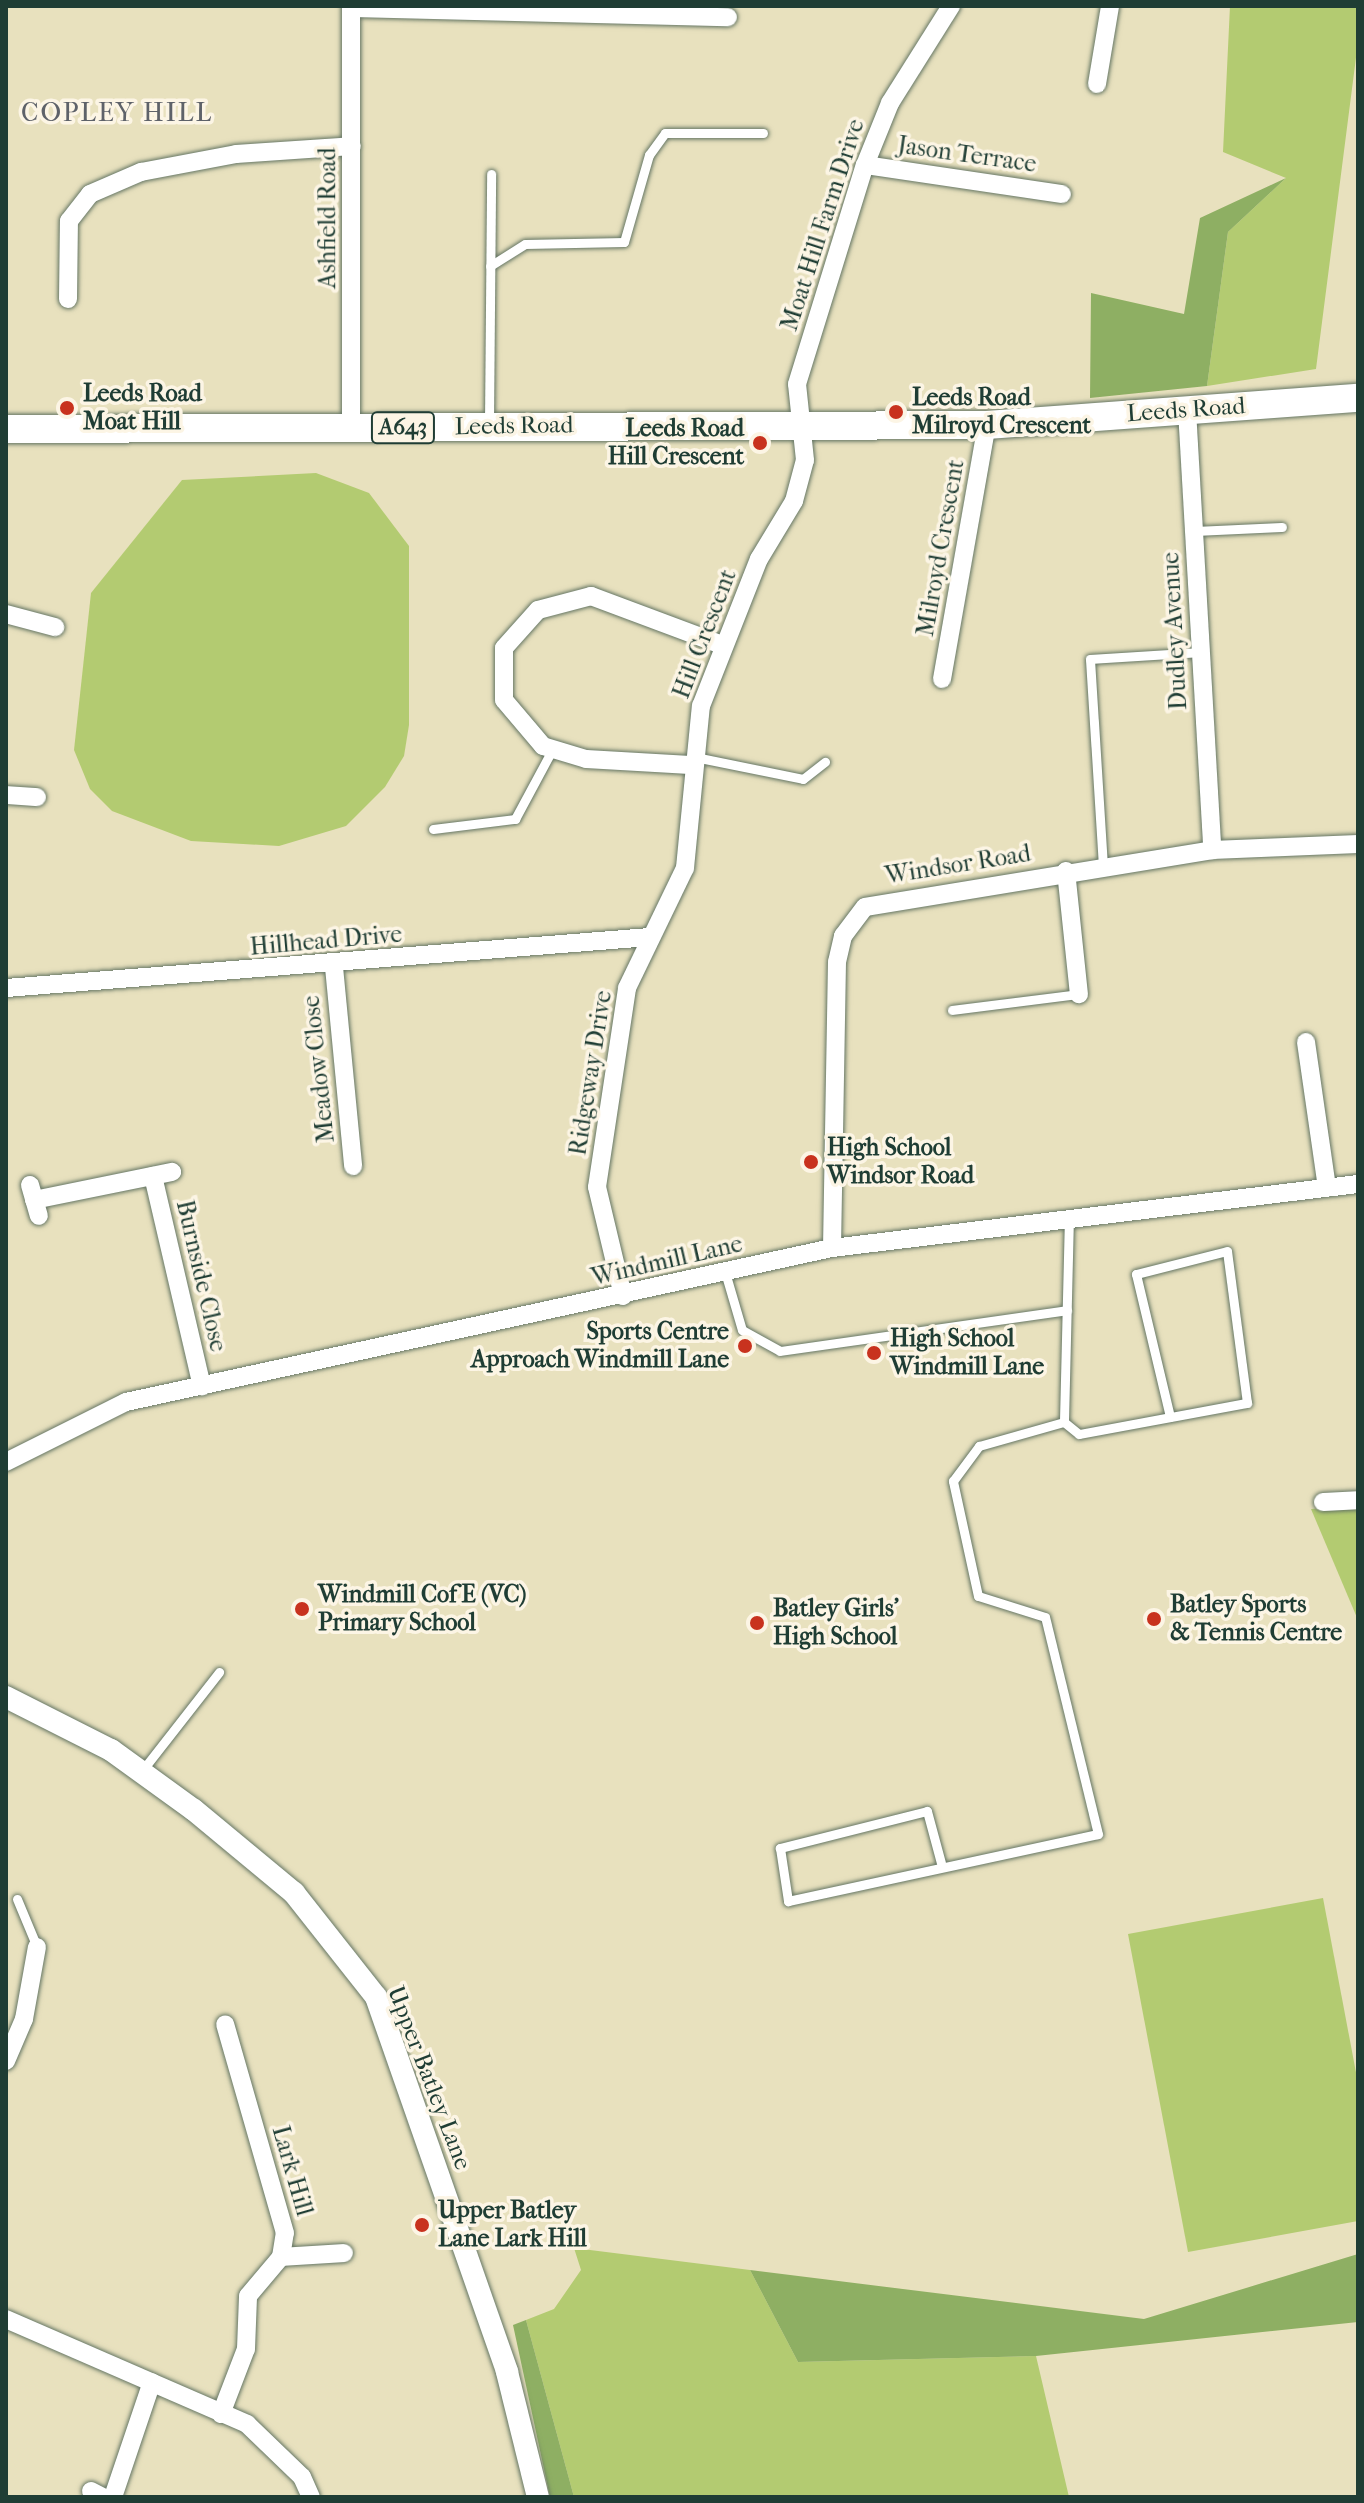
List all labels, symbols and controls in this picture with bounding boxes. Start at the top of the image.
district label: COPLEY HILL [21,97,213,129]
street label: Moat Hill Farm Drive [775,115,871,335]
street label: Jason Terrace [896,131,1038,179]
street label: Ashfield Road [314,147,342,289]
place label: Leeds Road Moat Hill [83,380,202,436]
place label: Leeds Road Milroyd Crescent [912,384,1091,440]
street label: Leeds Road [1126,391,1246,429]
marker: Leeds Road Moat Hill [58,399,76,417]
marker: Leeds Road Milroyd Crescent [887,403,905,421]
road number: A643 [369,410,437,446]
street label: Leeds Road [454,411,574,441]
place label: Leeds Road Hill Crescent [608,415,744,471]
marker: Leeds Road Hill Crescent [751,434,769,452]
street label: Milroyd Crescent [911,457,971,639]
street label: Dudley Avenue [1156,551,1194,711]
street label: Hill Crescent [667,565,743,703]
street label: Windsor Road [883,839,1033,891]
street label: Hillhead Drive [249,920,403,962]
street label: Ridgeway Drive [564,988,618,1158]
street label: Meadow Close [297,994,341,1144]
place label: High School Windsor Road [827,1134,974,1190]
marker: High School Windsor Road [802,1153,820,1171]
street label: Burnside Close [170,1197,232,1355]
street label: Windmill Lane [589,1230,745,1292]
place label: Sports Centre Approach Windmill Lane [471,1318,729,1374]
place label: High School Windmill Lane [890,1325,1044,1381]
marker: Sports Centre Approach Windmill Lane [736,1337,754,1355]
marker: High School Windmill Lane [865,1344,883,1362]
place label: Windmill CofE (VC) Primary School [318,1581,526,1637]
place label: Batley Sports & Tennis Centre [1170,1591,1342,1647]
place label: Batley Girls' High School [773,1595,899,1651]
marker: Windmill CofE (VC) Primary School [293,1600,311,1618]
marker: Batley Sports & Tennis Centre [1145,1610,1163,1628]
marker: Batley Girls' High School [748,1614,766,1632]
street label: Upper Batley Lane [381,1982,477,2174]
street label: Lark Hill [265,2123,319,2219]
place label: Upper Batley Lane Lark Hill [438,2197,587,2253]
marker: Upper Batley Lane Lark Hill [413,2216,431,2234]

